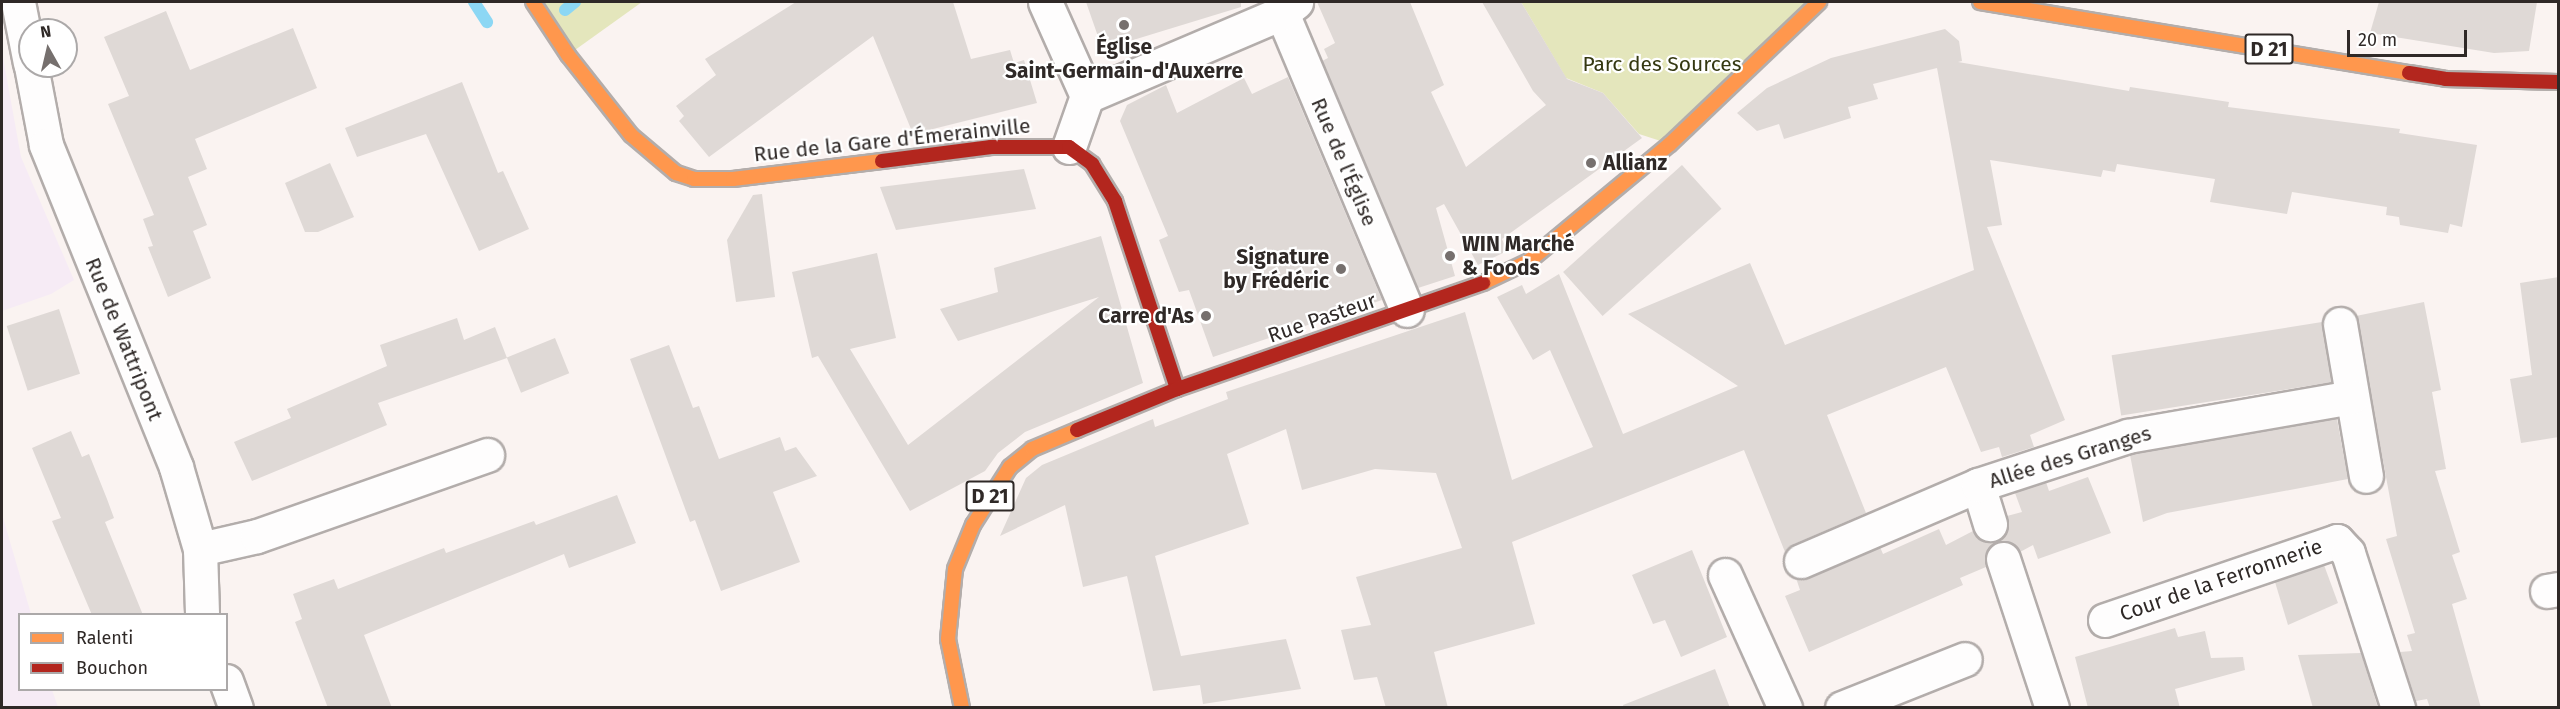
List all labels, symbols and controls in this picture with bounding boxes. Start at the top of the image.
north arrow [18,18,78,78]
marker: Église Saint-Germain-d'Auxerre [1117,18,1131,32]
scale bar [2350,18,2470,56]
text: N [39,22,52,42]
text: 20 m [2358,29,2397,51]
road number: D 21 [2244,32,2294,66]
place label: Église Saint-Germain-d'Auxerre [1005,34,1243,84]
park label: Parc des Sources [1582,51,1742,77]
street label: Rue de l'Église [1306,94,1382,230]
street label: Rue de la Gare d'Émerainville [752,113,1032,167]
place label: Allianz [1603,150,1667,176]
marker: Allianz [1584,156,1598,170]
place label: WIN Marché & Foods [1462,231,1574,281]
place label: Signature by Frédéric [1223,244,1329,294]
marker: WIN Marché & Foods [1443,249,1457,263]
street label: Rue de Wattripont [80,254,168,424]
marker: Signature by Frédéric [1334,262,1348,276]
street label: Rue Pasteur [1264,288,1380,348]
place label: Carre d'As [1098,303,1194,329]
marker: Carre d'As [1199,309,1213,323]
street label: Allée des Granges [1986,420,2154,494]
road number: D 21 [964,479,1016,513]
street label: Cour de la Ferronnerie [2116,533,2326,627]
legend [18,613,228,691]
text: Ralenti [76,627,133,649]
text: Bouchon [76,657,148,679]

